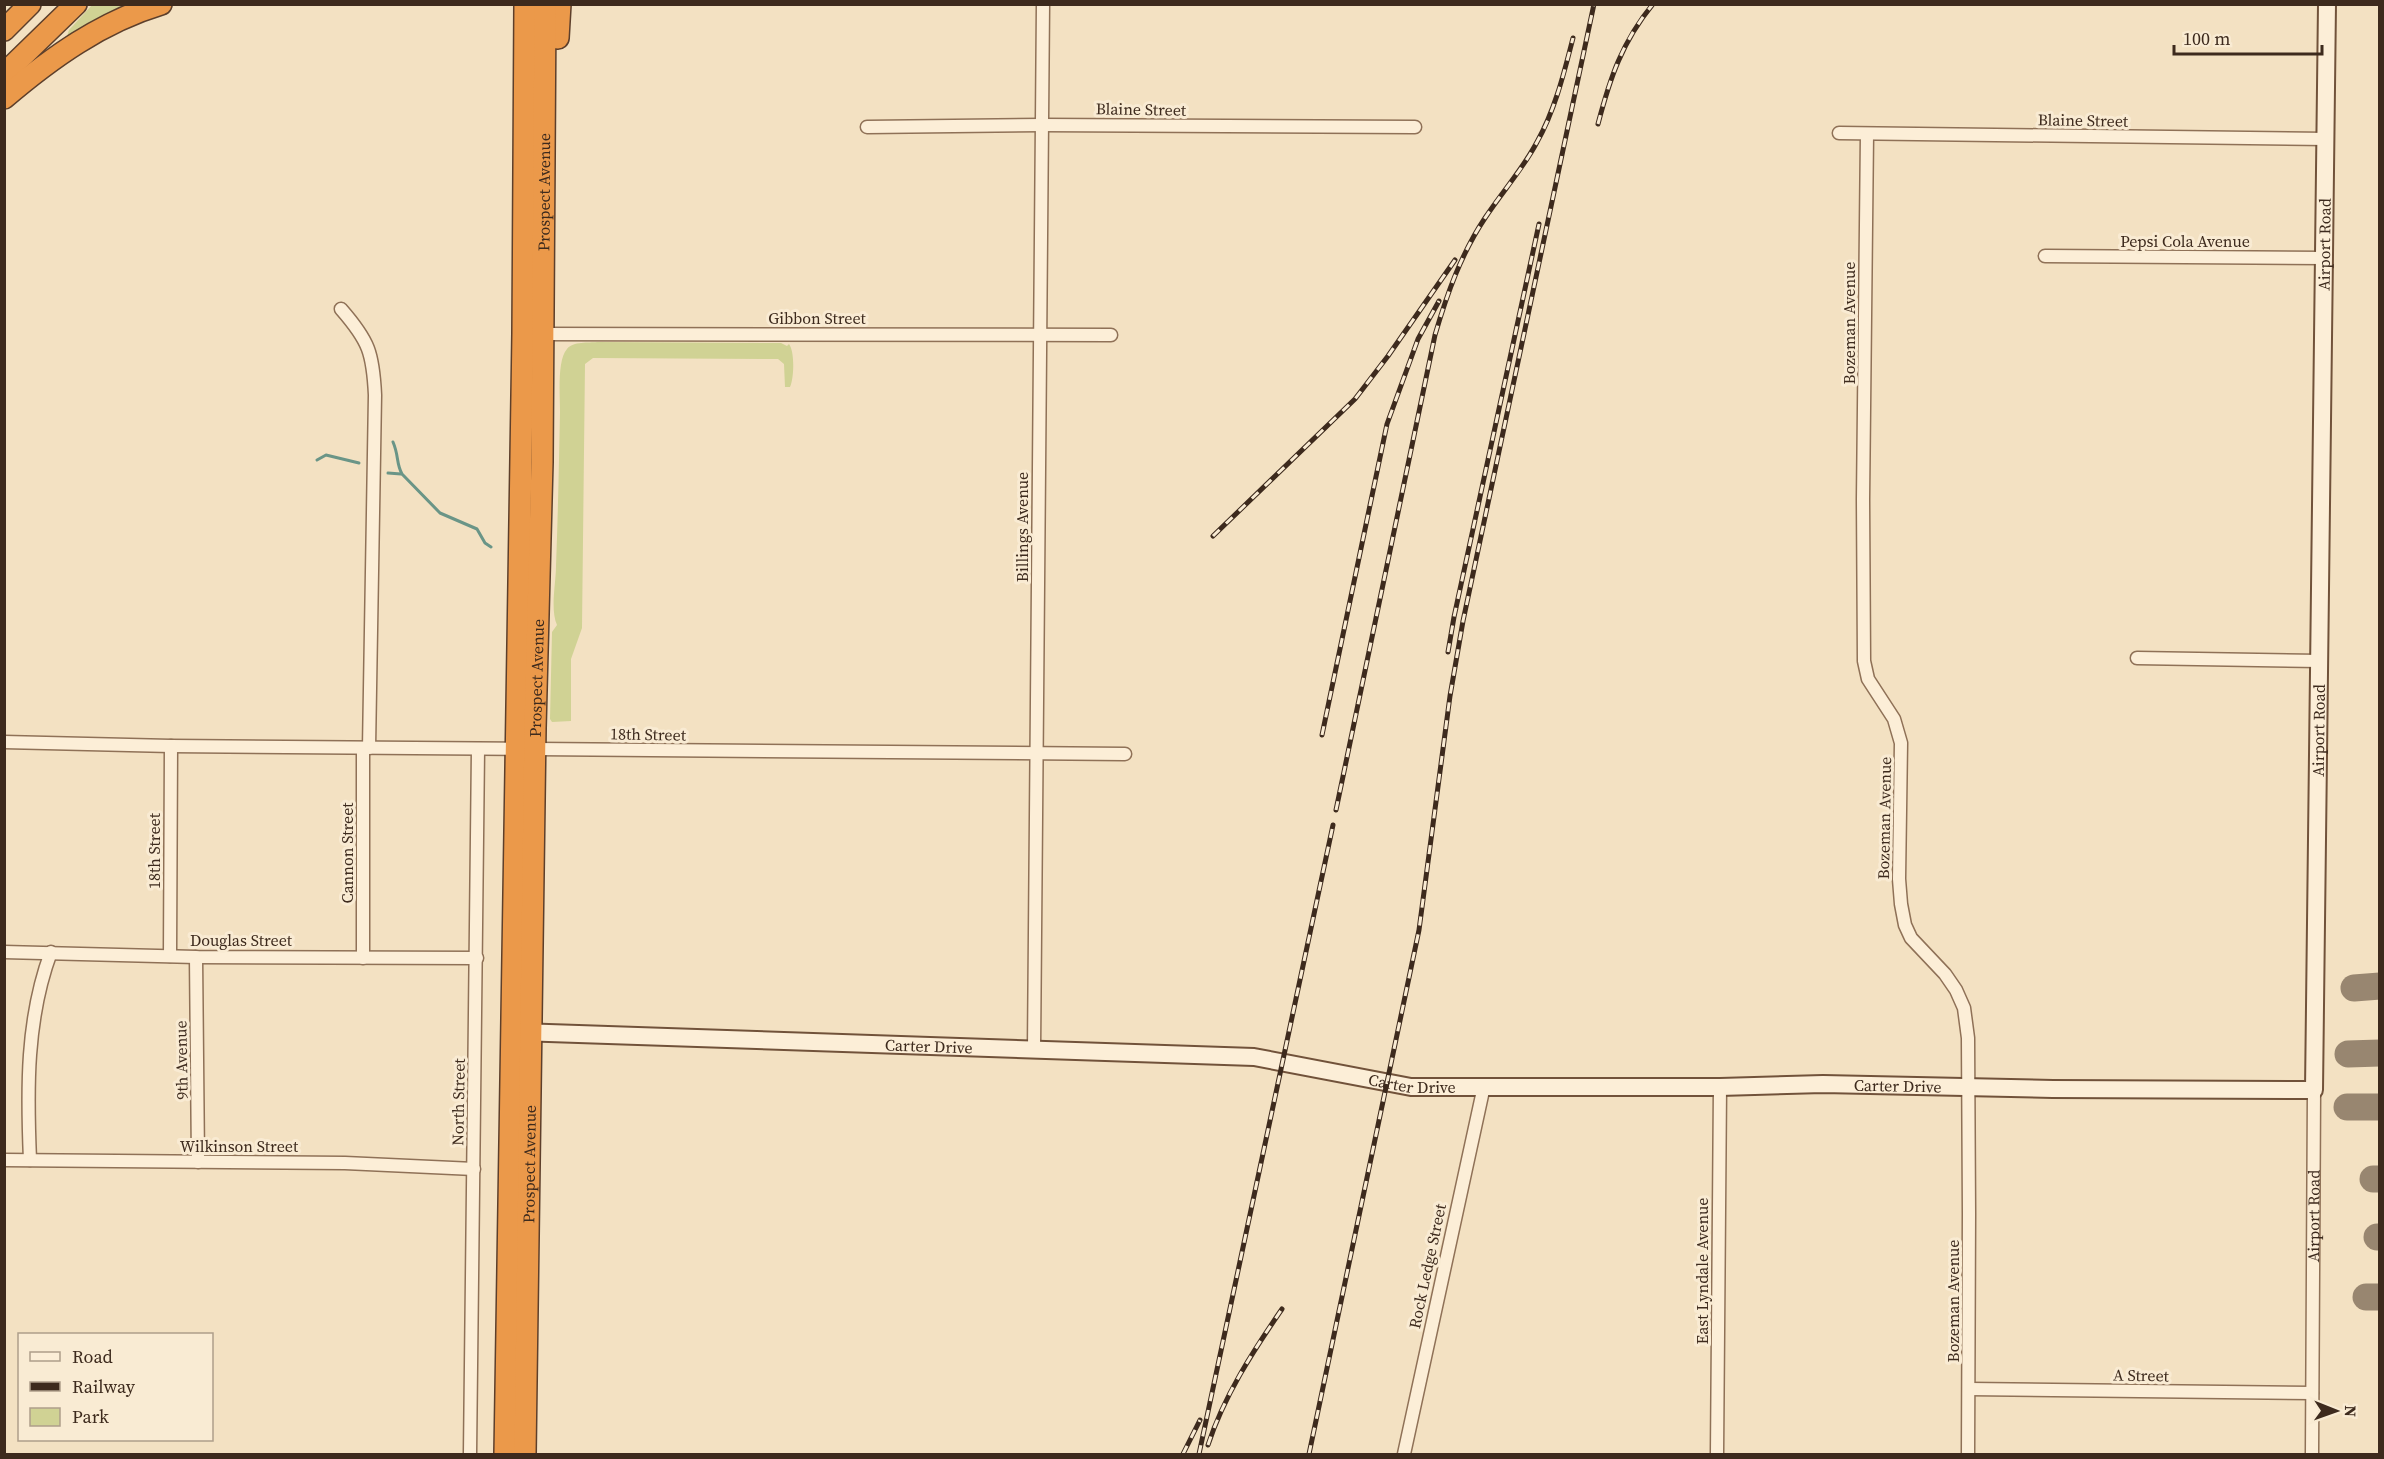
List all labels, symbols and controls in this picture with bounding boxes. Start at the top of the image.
scale bar [2174,18,2322,56]
text: 100 m [2183,26,2230,51]
street label: Blaine Street [1096,97,1187,121]
street label: Blaine Street [2038,108,2129,132]
street label: Prospect Avenue [532,133,555,251]
street label: Airport Road [2313,198,2336,291]
street label: Pepsi Cola Avenue [2120,230,2250,252]
street label: Bozeman Avenue [1838,262,1860,384]
street label: Gibbon Street [768,307,867,329]
street label: Billings Avenue [1011,472,1033,582]
street label: Prospect Avenue [524,619,549,737]
street label: Airport Road [2307,684,2330,777]
street label: 18th Street [610,722,687,746]
street label: Bozeman Avenue [1872,756,1896,880]
street label: Cannon Street [336,802,358,904]
street label: 18th Street [143,812,165,889]
street label: Douglas Street [190,929,293,951]
street label: 9th Avenue [169,1020,193,1100]
street label: Carter Drive [885,1033,973,1058]
street label: North Street [446,1057,470,1146]
street label: Carter Drive [1367,1068,1456,1098]
street label: Carter Drive [1854,1074,1942,1098]
street label: Prospect Avenue [517,1105,541,1223]
street label: Wilkinson Street [180,1135,299,1157]
street label: Airport Road [2302,1170,2325,1262]
street label: East Lyndale Avenue [1691,1198,1713,1344]
street label: Rock Ledge Street [1403,1201,1451,1330]
street label: Bozeman Avenue [1942,1240,1964,1362]
legend [18,1333,213,1441]
text: Road [72,1344,113,1369]
street label: A Street [2113,1364,2170,1386]
text: Railway [72,1374,136,1399]
north arrow [2306,1381,2366,1441]
text: Park [72,1404,109,1429]
text: N [2340,1405,2362,1418]

